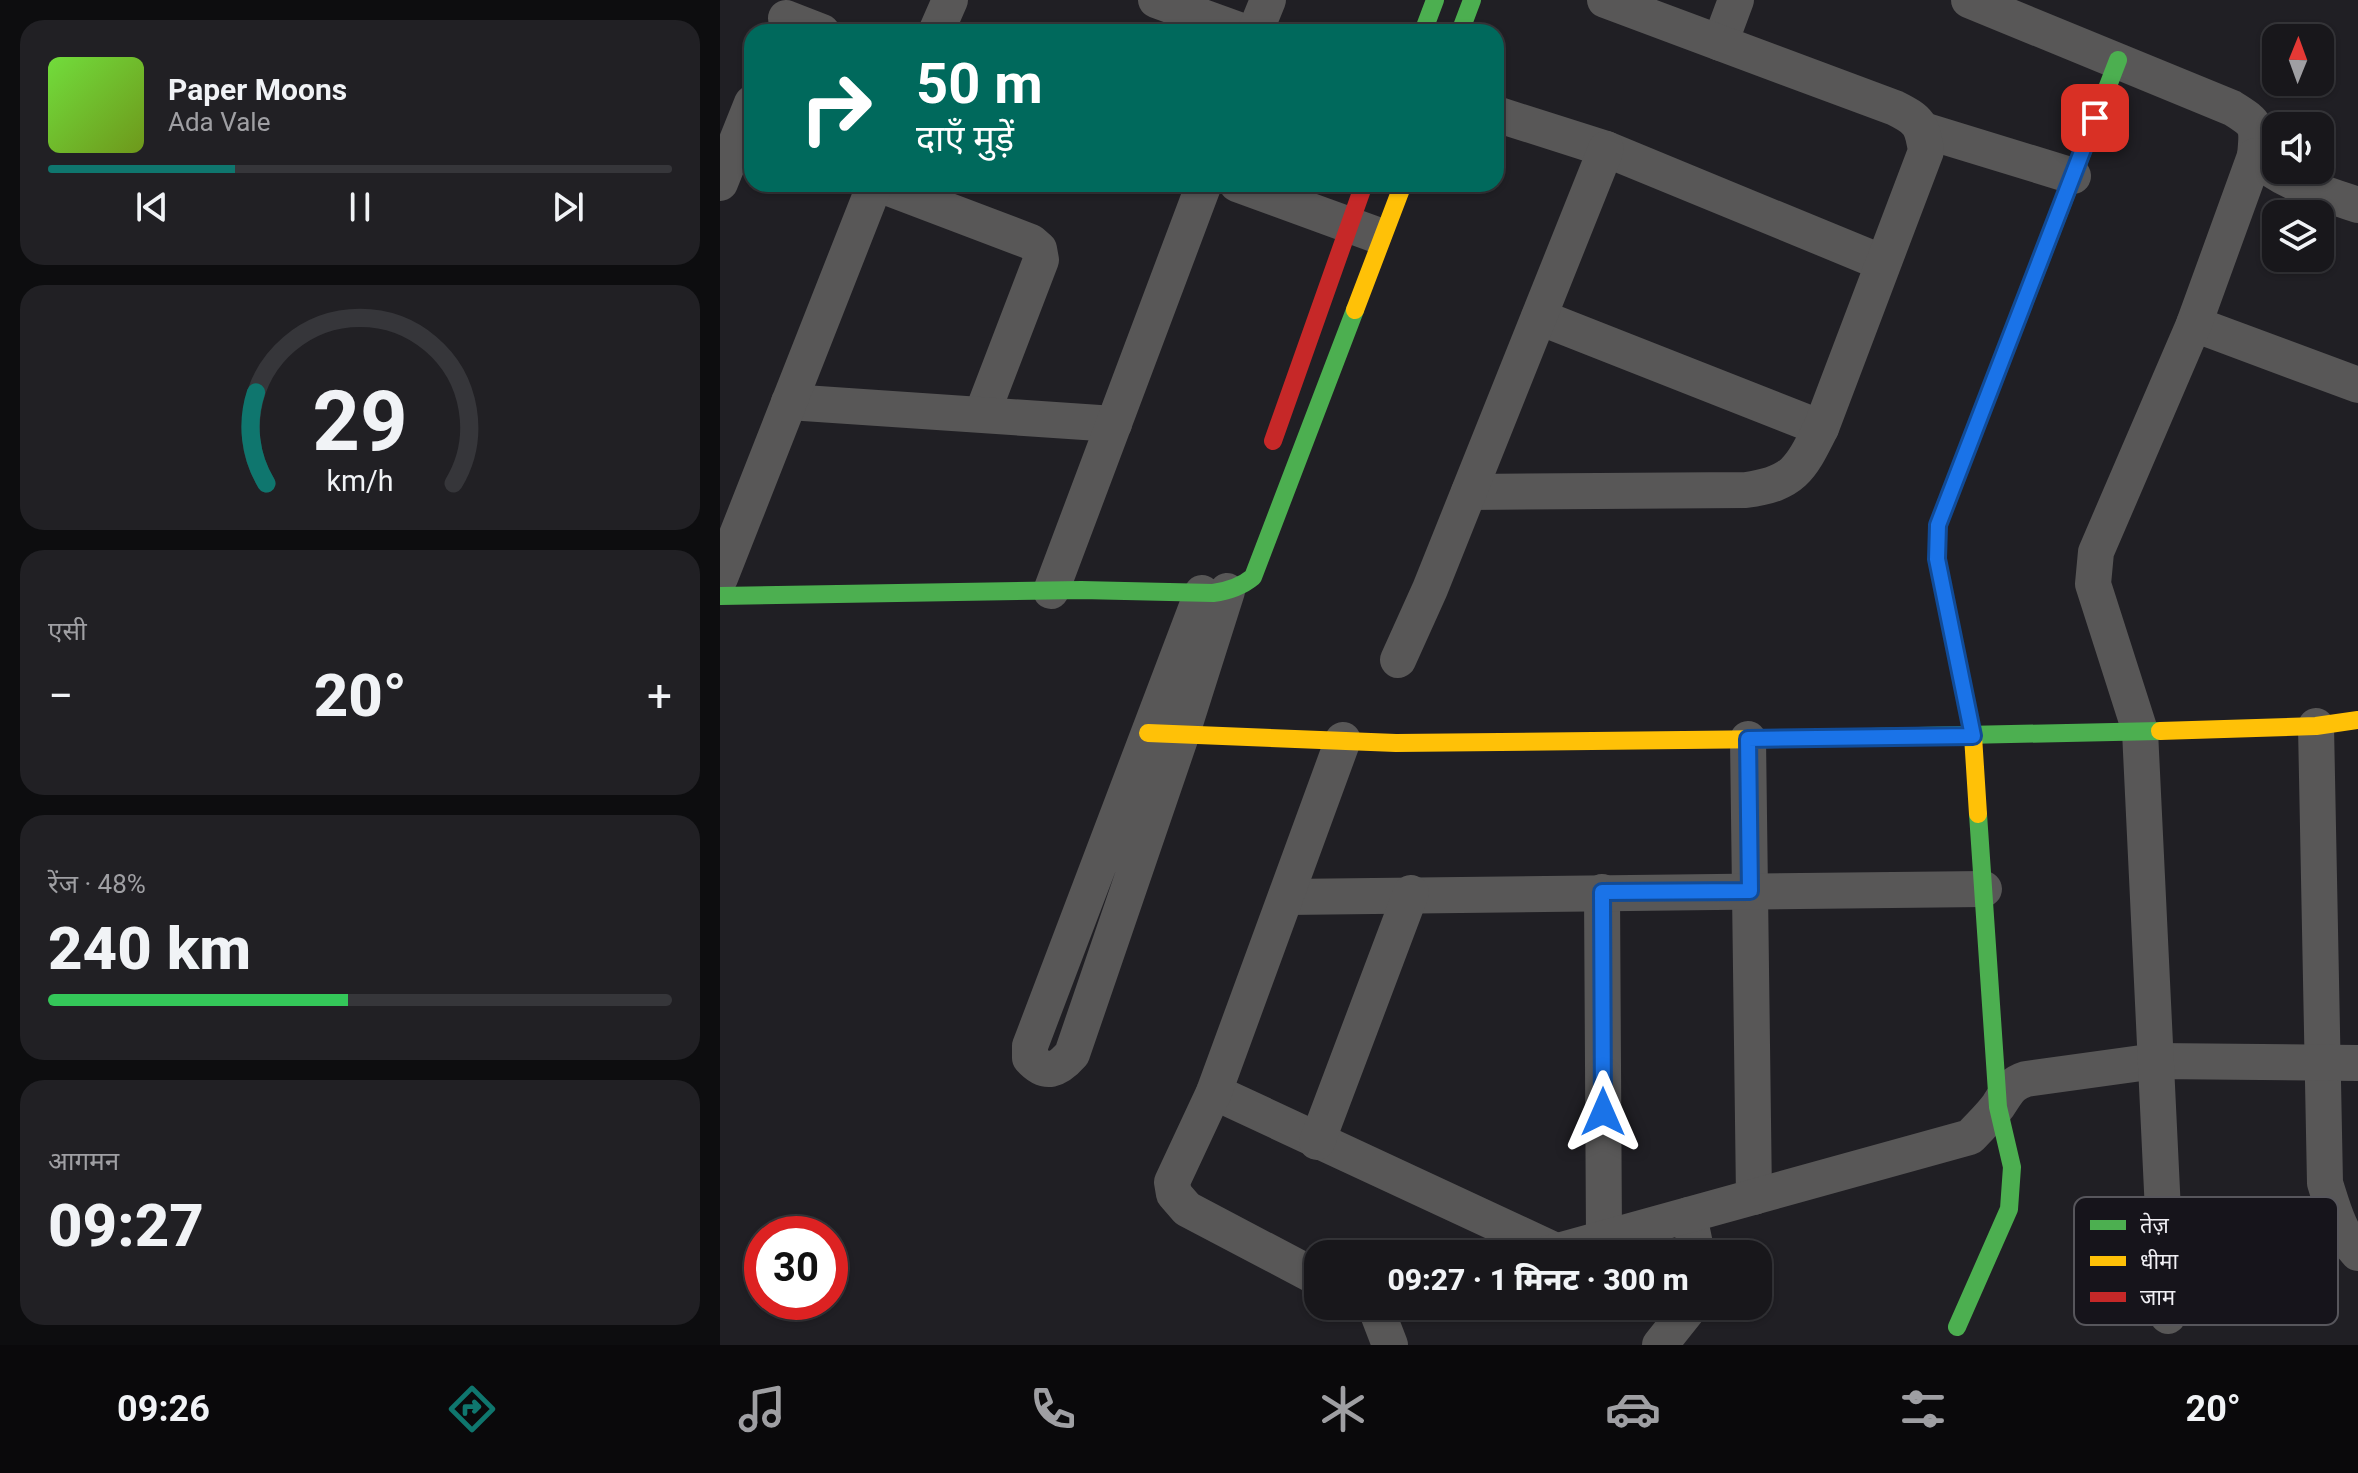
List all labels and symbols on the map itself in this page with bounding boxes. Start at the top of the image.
north arrow [2262,24,2334,96]
pin [2061,84,2129,152]
position arrow [1561,1070,1645,1154]
legend [2074,1197,2338,1325]
text: तेज़ [2140,1212,2170,1238]
speed limit sign: 30 [744,1216,848,1320]
text: धीमा [2140,1249,2178,1274]
text: जाम [2140,1285,2176,1310]

